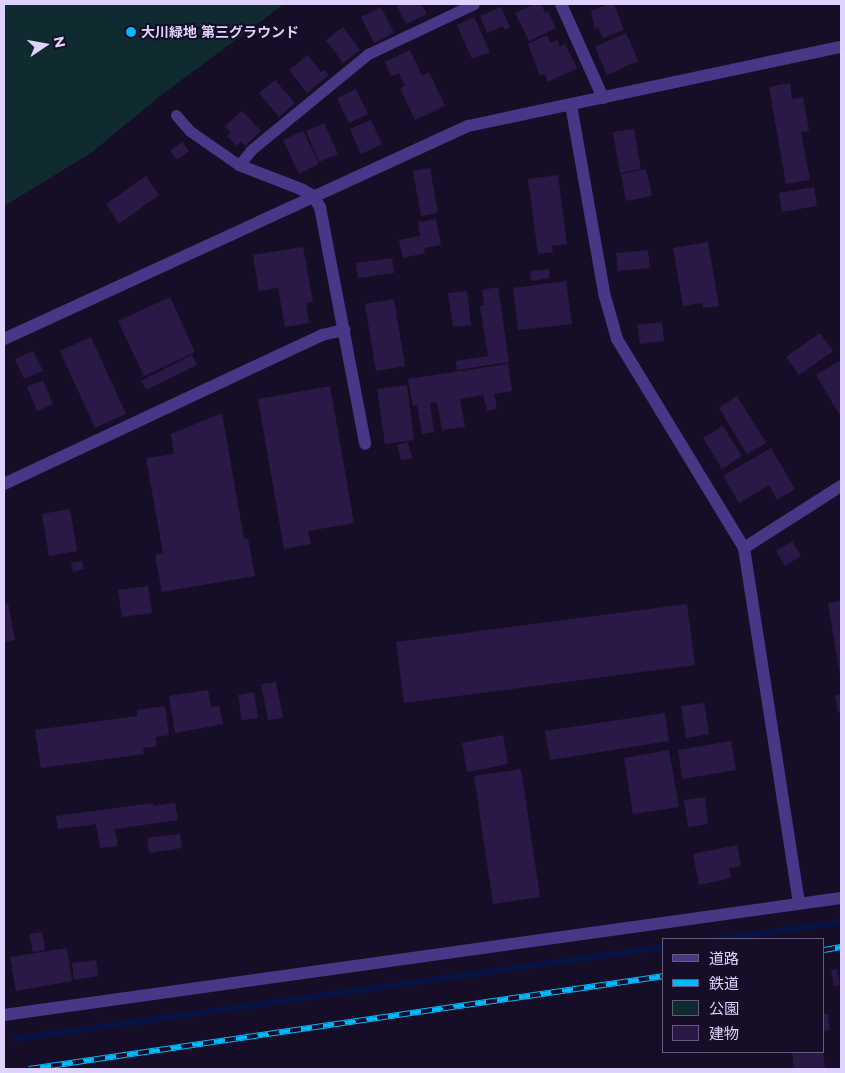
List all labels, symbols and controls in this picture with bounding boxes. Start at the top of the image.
north arrow [20,20,70,70]
place label: 大川緑地 第三グラウンド [141,24,299,40]
marker: 大川緑地 第三グラウンド [125,26,137,38]
text: N [50,34,70,49]
legend [662,938,825,1053]
text: 道路 [709,949,739,968]
text: 鉄道 [709,974,739,993]
text: 公園 [709,999,739,1018]
text: 建物 [709,1024,739,1043]

